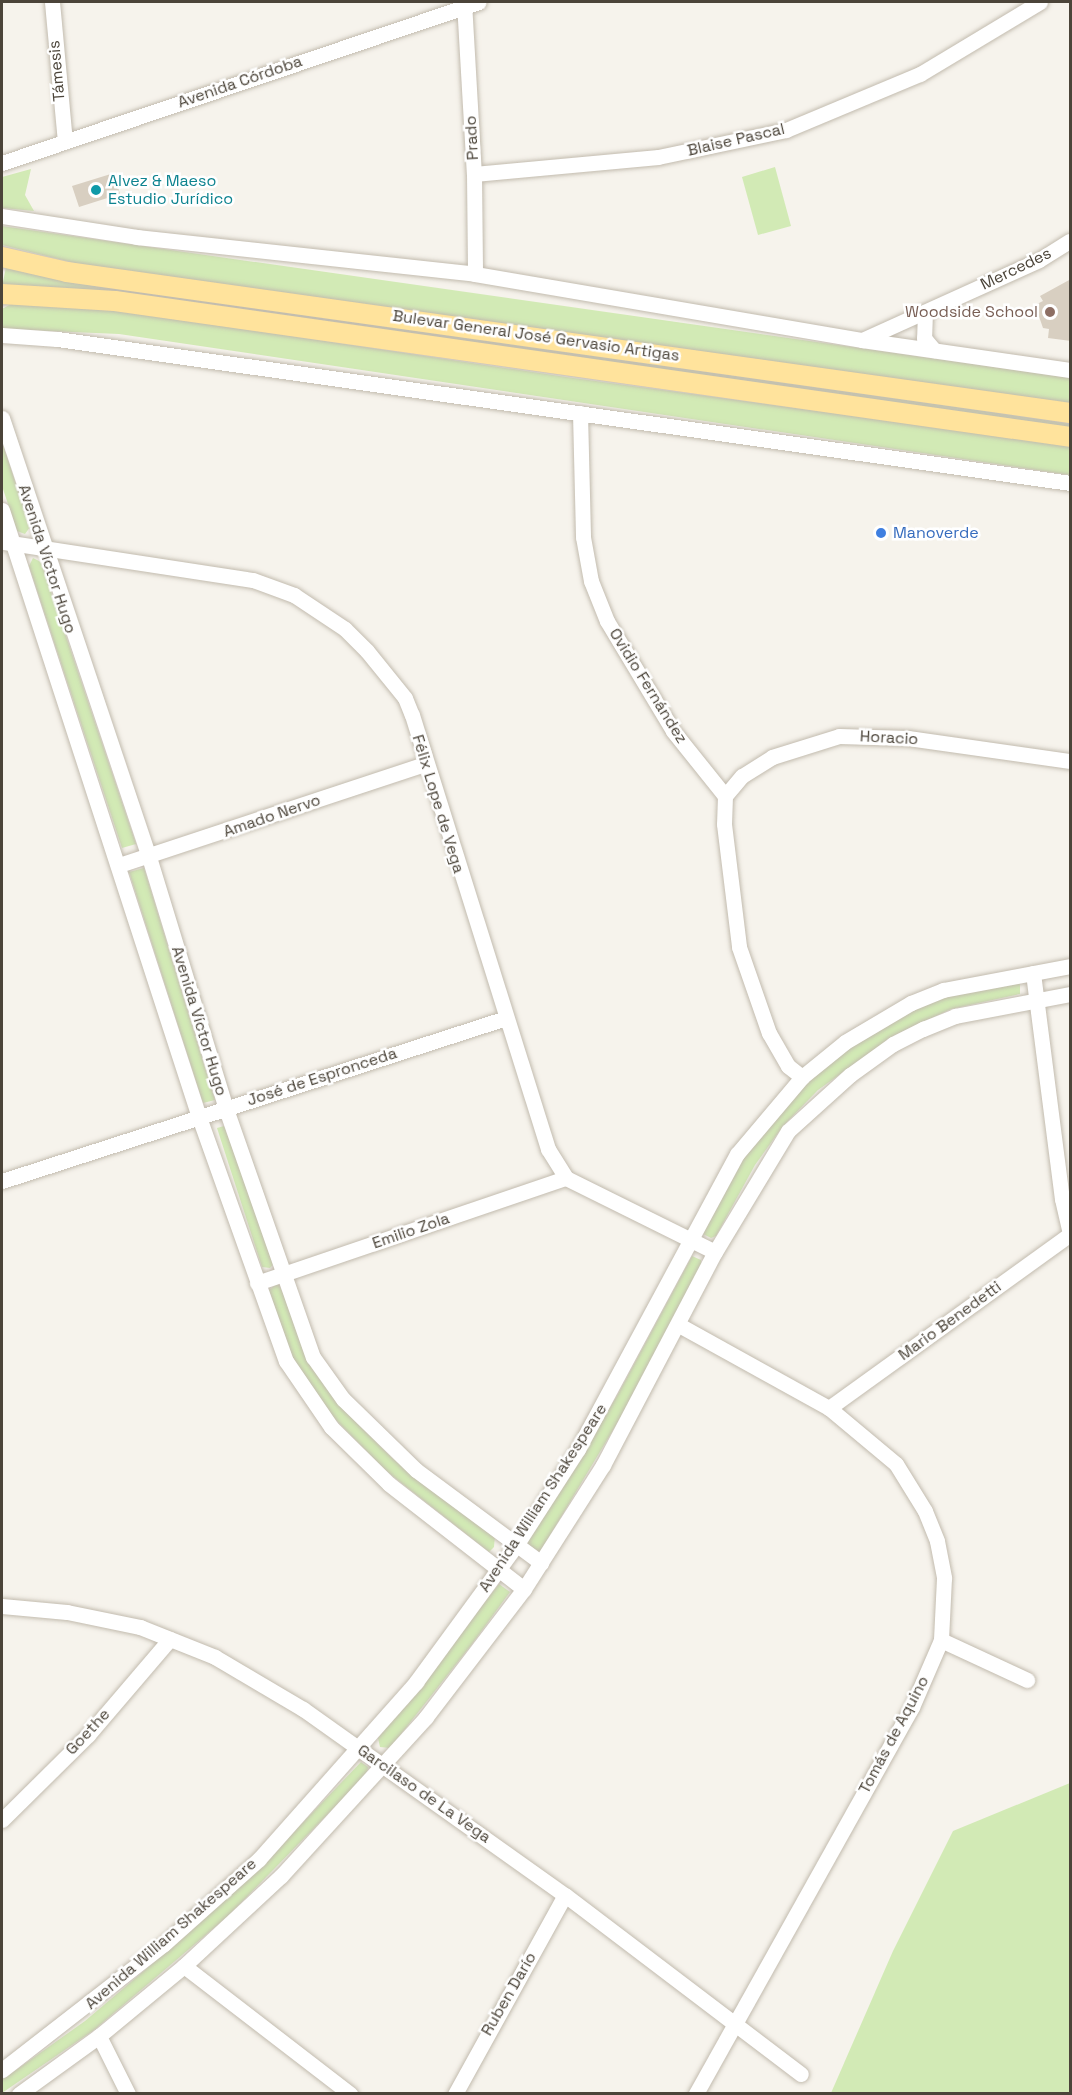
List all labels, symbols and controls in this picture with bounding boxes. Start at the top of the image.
street label: Támesis [45,40,69,102]
street label: Avenida Córdoba [175,52,305,112]
street label: Prado [461,115,483,161]
street label: Blaise Pascal [685,119,787,161]
place label: Alvez & Maeso Estudio Jurídico [108,171,233,209]
marker: Alvez & Maeso Estudio Jurídico [89,183,103,197]
street label: Mercedes [978,244,1054,294]
place label: Woodside School [905,302,1038,322]
marker: Woodside School [1043,305,1057,319]
street label: Bulevar General José Gervasio Artigas [391,306,681,366]
street label: Avenida Víctor Hugo [14,482,80,636]
place label: Manoverde [893,523,979,543]
marker: Manoverde [874,526,888,540]
street label: Ovidio Fernández [605,625,691,747]
street label: Horacio [859,727,919,749]
street label: Félix Lope de Vega [408,732,468,876]
street label: Amado Nervo [221,790,323,842]
street label: Avenida Víctor Hugo [167,944,231,1098]
street label: José de Espronceda [245,1044,399,1110]
street label: Emilio Zola [370,1209,452,1253]
street label: Mario Benedetti [895,1277,1005,1365]
street label: Avenida William Shakespeare [475,1400,611,1596]
street label: Tomás de Aquino [855,1673,933,1797]
street label: Goethe [62,1705,114,1759]
street label: Garcilaso de La Vega [354,1741,494,1847]
street label: Avenida William Shakespeare [81,1854,261,2014]
street label: Ruben Darío [477,1949,541,2039]

